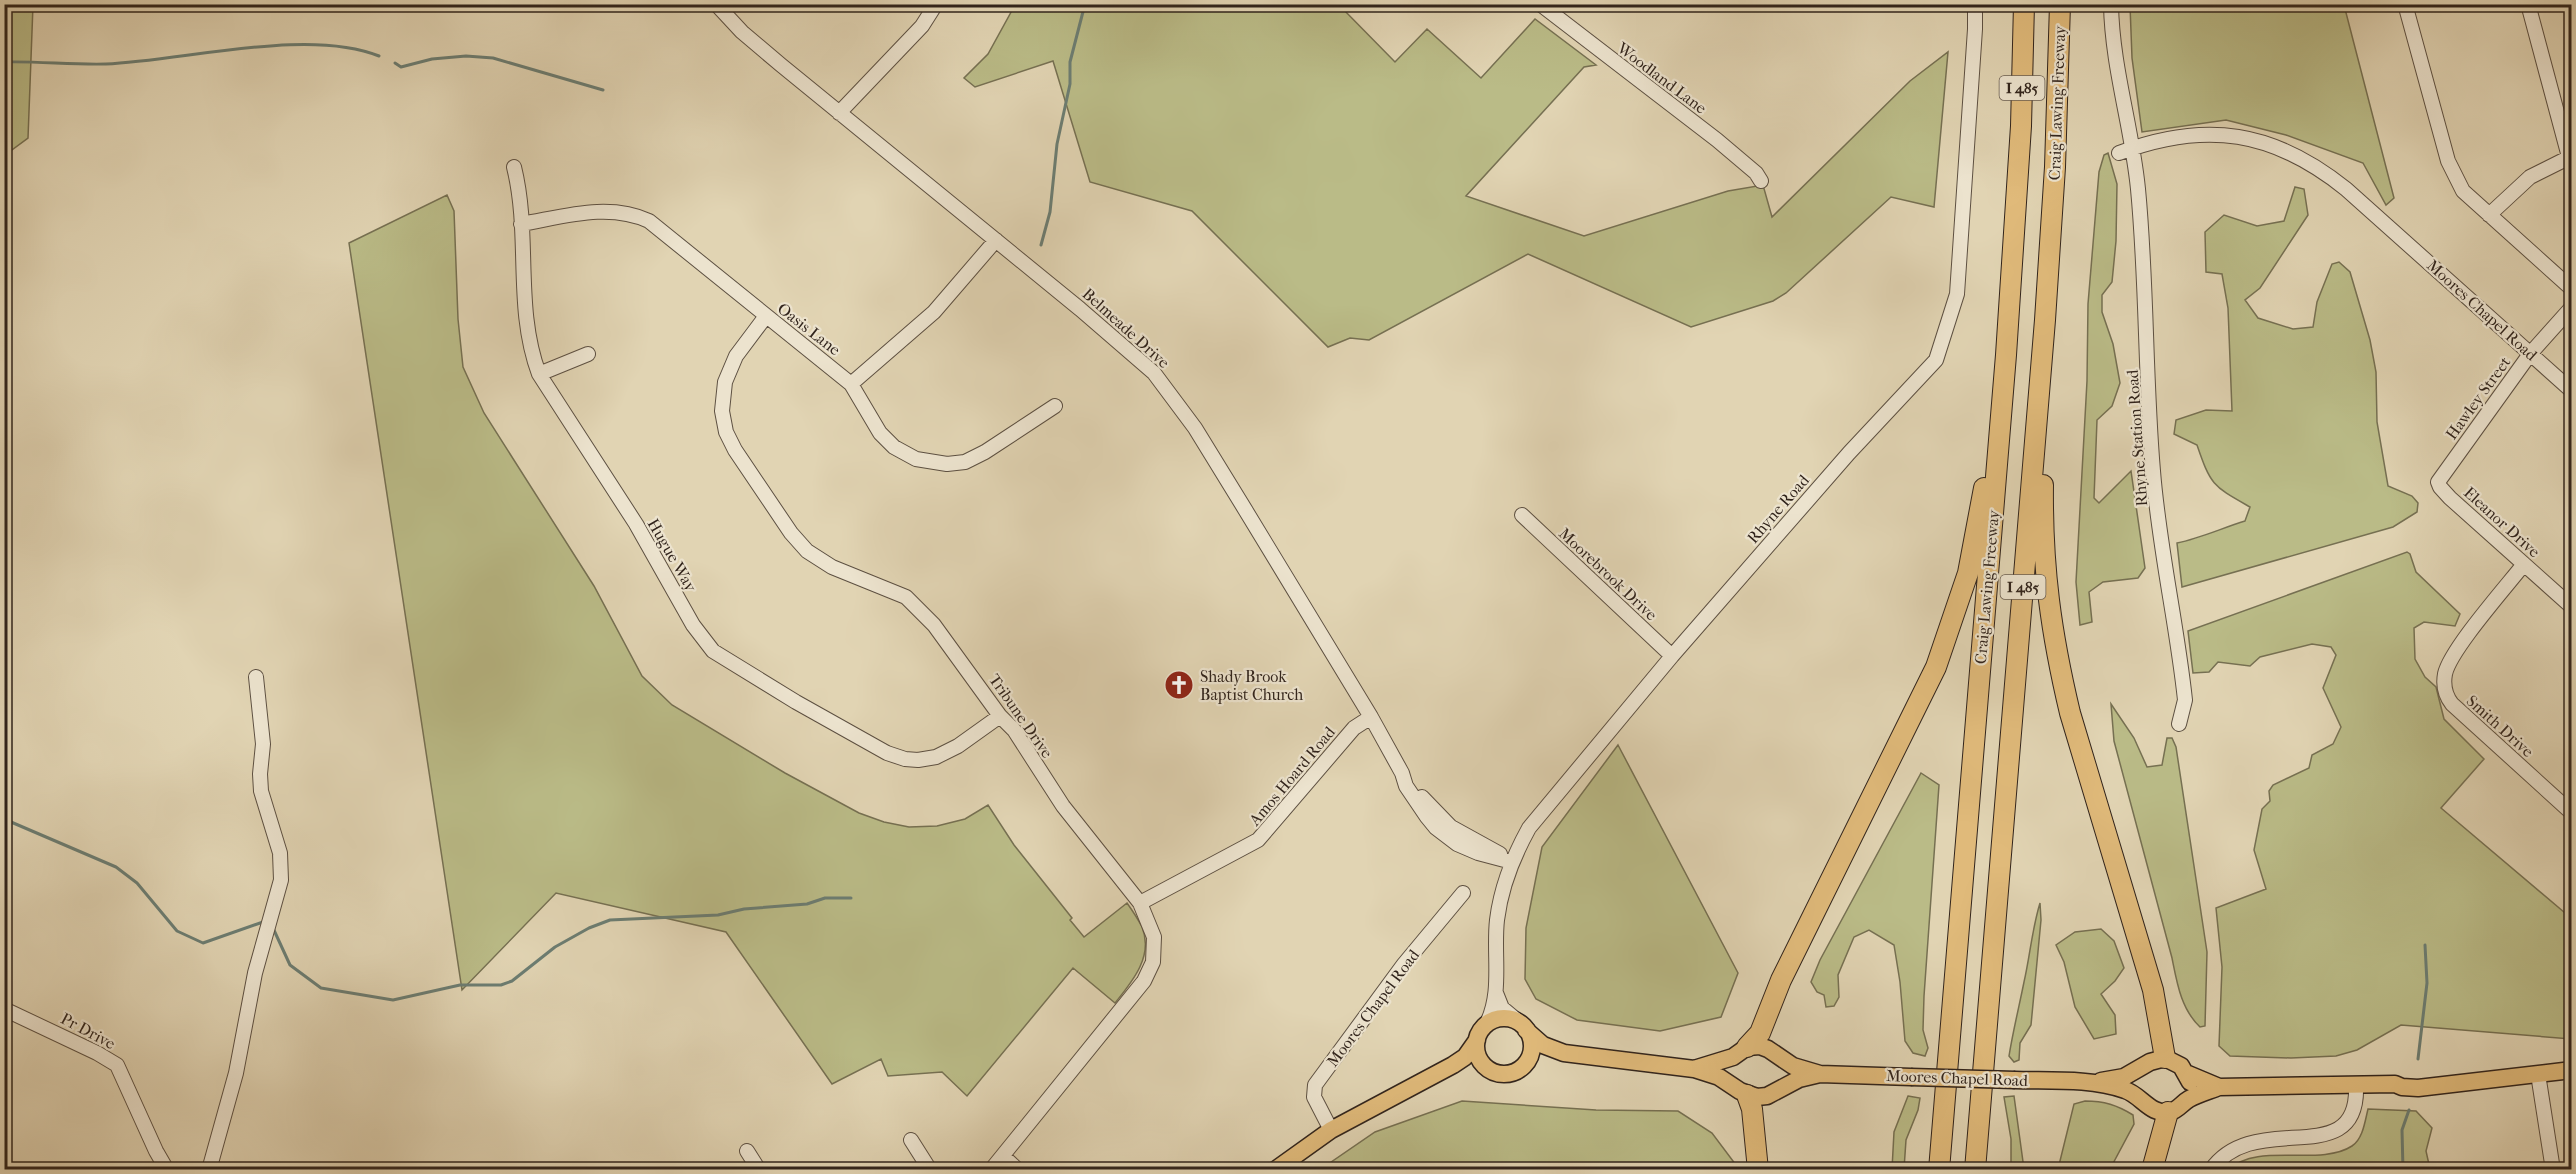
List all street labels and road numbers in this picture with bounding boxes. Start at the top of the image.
street label: Craig Lawing Freeway [2045,25,2069,181]
street label: Woodland Lane [1613,38,1711,118]
road number: I 485 [2000,76,2044,100]
street label: Moores Chapel Road [2423,256,2541,365]
street label: Belmeade Drive [1079,284,1173,372]
street label: Oasis Lane [774,299,844,359]
street label: Hawley Street [2442,353,2515,443]
street label: Rhyne Station Road [2123,369,2151,507]
street label: Rhyne Road [1743,471,1813,547]
street label: Eleanor Drive [2460,483,2544,561]
street label: Craig Lawing Freeway [1971,509,2003,665]
street label: Hugue Way [644,515,701,595]
street label: Moorebrook Drive [1555,524,1661,624]
road number: I 485 [2000,575,2046,599]
street label: Tribune Drive [985,670,1057,762]
street label: Smith Drive [2463,691,2537,761]
street label: Amos Hoard Road [1244,722,1339,830]
street label: Moores Chapel Road [1323,945,1423,1070]
street label: Pr Drive [58,1009,119,1053]
street label: Moores Chapel Road [1886,1066,2028,1090]

